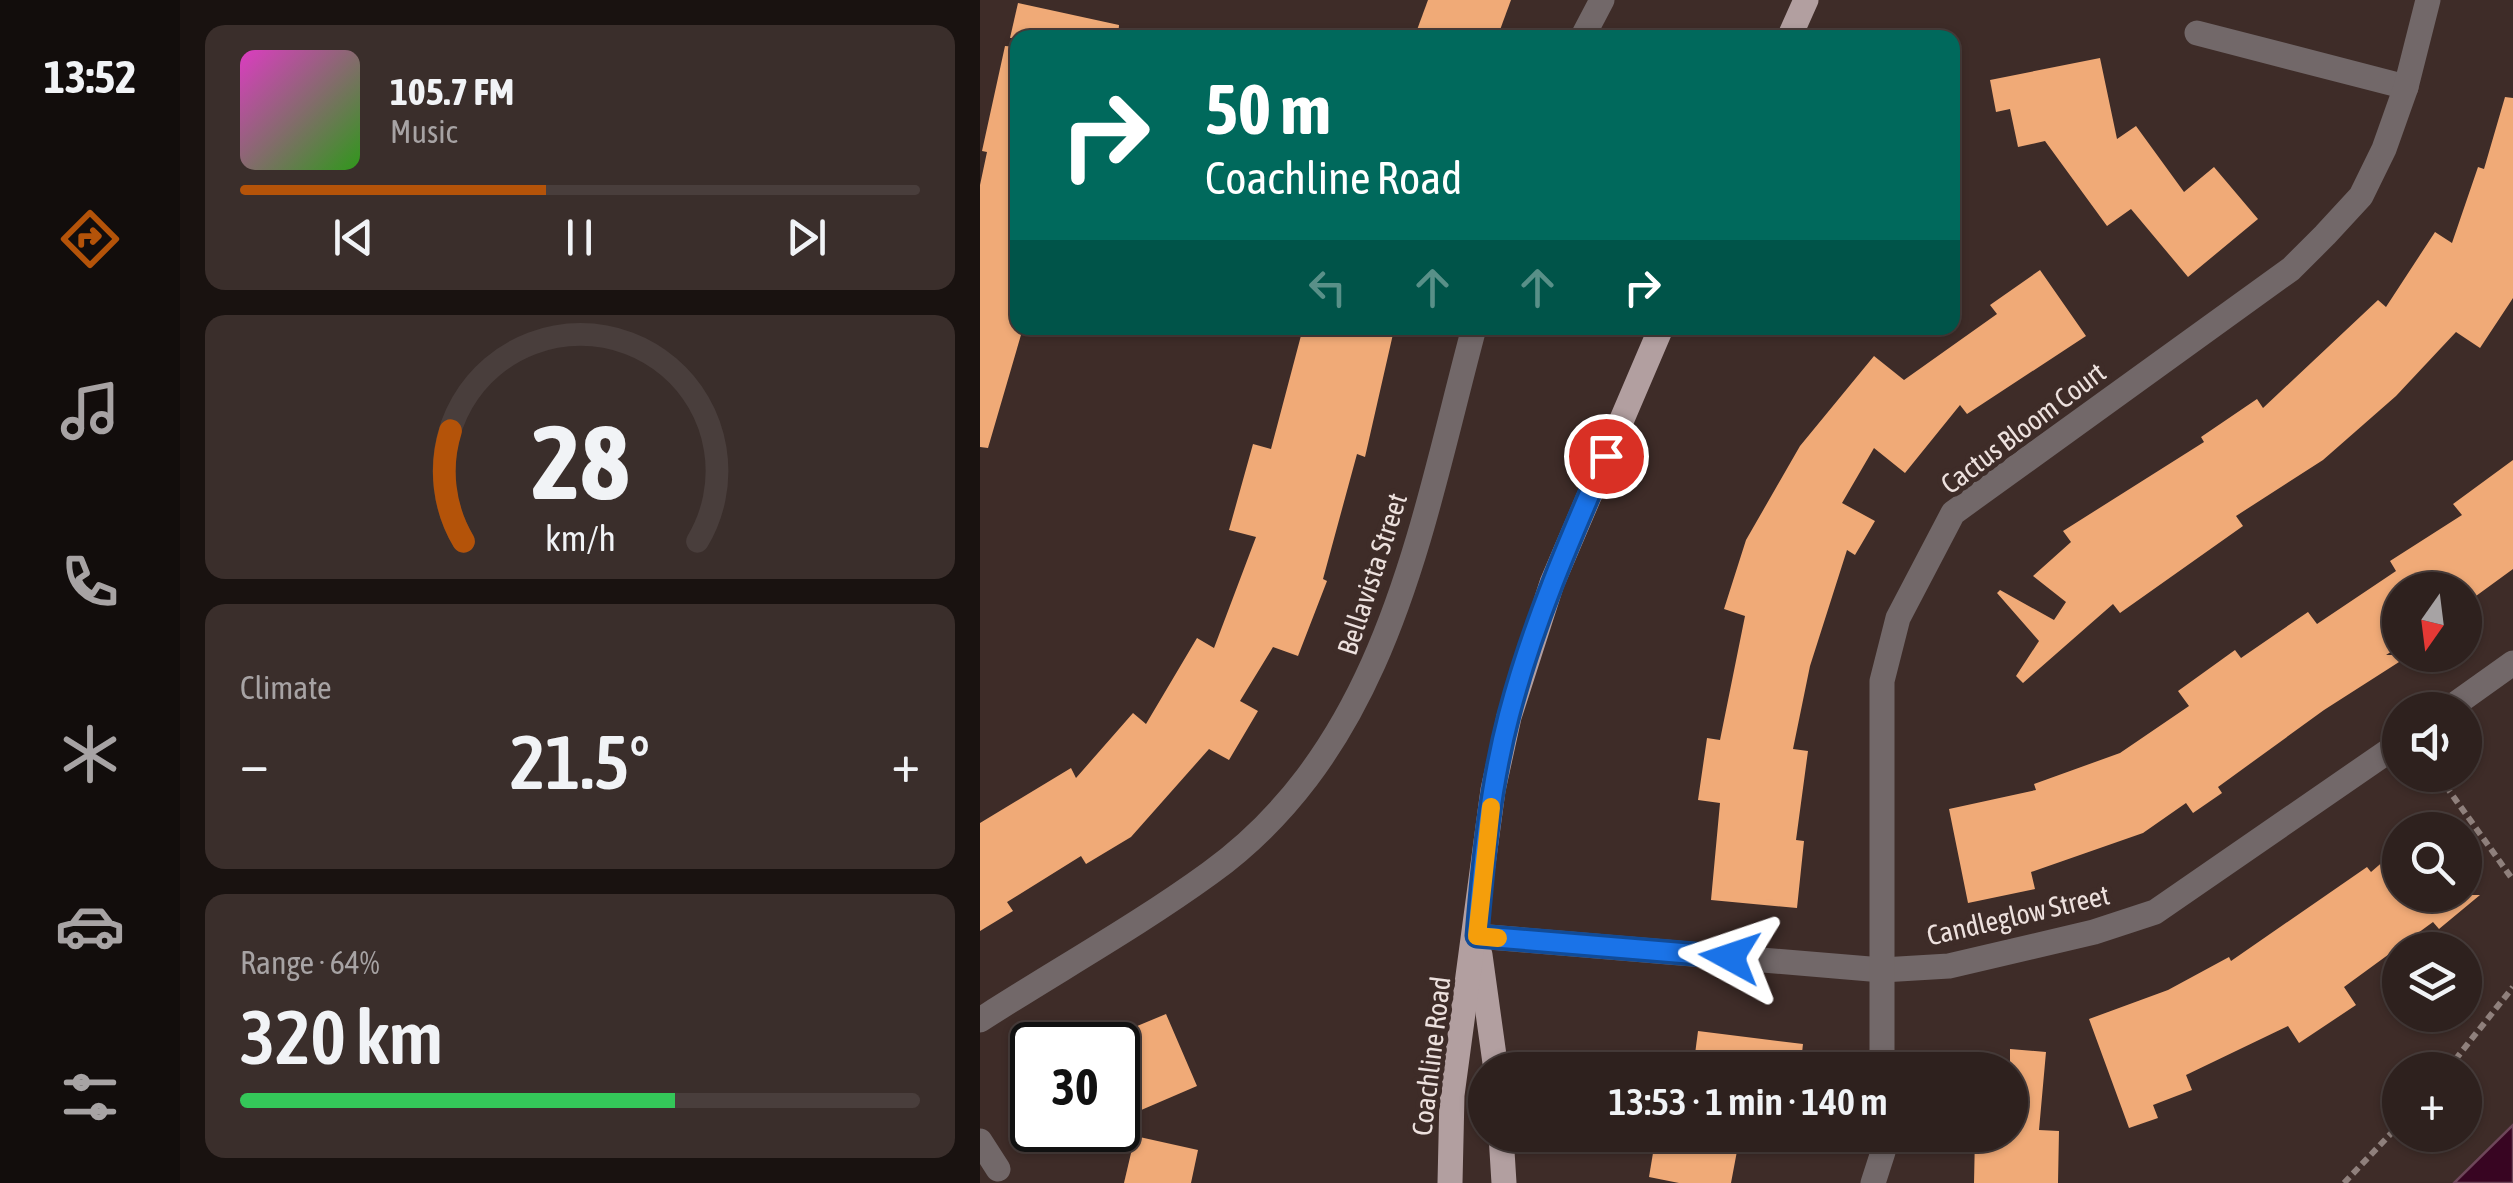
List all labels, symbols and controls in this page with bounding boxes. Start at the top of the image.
text: 13:52 [44,51,136,103]
text: 50 m [1205,69,1331,149]
text: 105.7 FM [390,70,514,113]
icon: right [1040,70,1170,200]
text: Music [390,113,457,150]
text: Coachline Road [1205,152,1462,204]
icon: directions [55,204,125,274]
icon: previous [326,210,381,265]
icon: pause [552,210,607,265]
icon: next [779,210,834,265]
icon: left [1300,260,1355,315]
icon: ahead [1405,260,1460,315]
icon: ahead [1510,260,1565,315]
icon: right [1615,260,1670,315]
street label: Cactus Bloom Court [1935,356,2111,500]
icon: music [55,376,125,446]
text: 28 [531,402,629,521]
pin [1564,414,1649,499]
icon: arrive [1579,429,1634,484]
street label: Bellavista Street [1331,489,1413,659]
text: km/h [545,518,615,559]
icon: phone [55,547,125,617]
north arrow [2382,572,2482,672]
map controls [2382,572,2482,1152]
text: Climate [240,669,332,706]
button: sound [2382,692,2482,792]
icon: climate [55,719,125,789]
text: 21.5° [510,719,650,805]
text: − [240,731,269,794]
text: + [891,731,920,794]
button: search [2382,812,2482,912]
street label: Candleglow Street [1924,878,2112,952]
icon: car [55,891,125,961]
position arrow [1678,905,1782,1009]
button: layers [2382,932,2482,1032]
text: Range · 64% [240,944,380,981]
street label: Coachline Road [1405,975,1457,1137]
text: 320 km [240,994,443,1080]
speed limit sign: 30 [1010,1022,1140,1152]
button: + [2382,1052,2482,1152]
icon: filters [55,1062,125,1132]
text: 13:53 · 1 min · 140 m [1608,1080,1888,1123]

